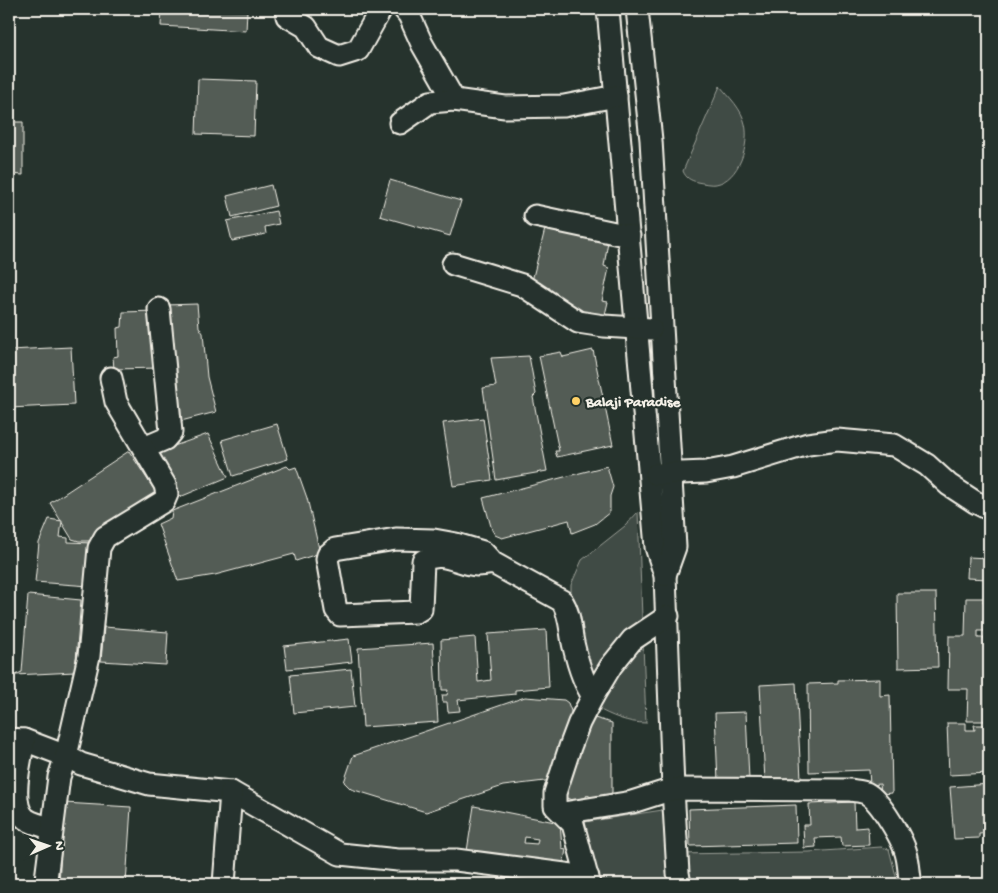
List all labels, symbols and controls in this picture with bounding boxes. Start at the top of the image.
place label: Balaji Paradise [585,394,682,412]
marker: Balaji Paradise [570,395,582,407]
north arrow [22,820,72,870]
text: N [50,841,67,850]

